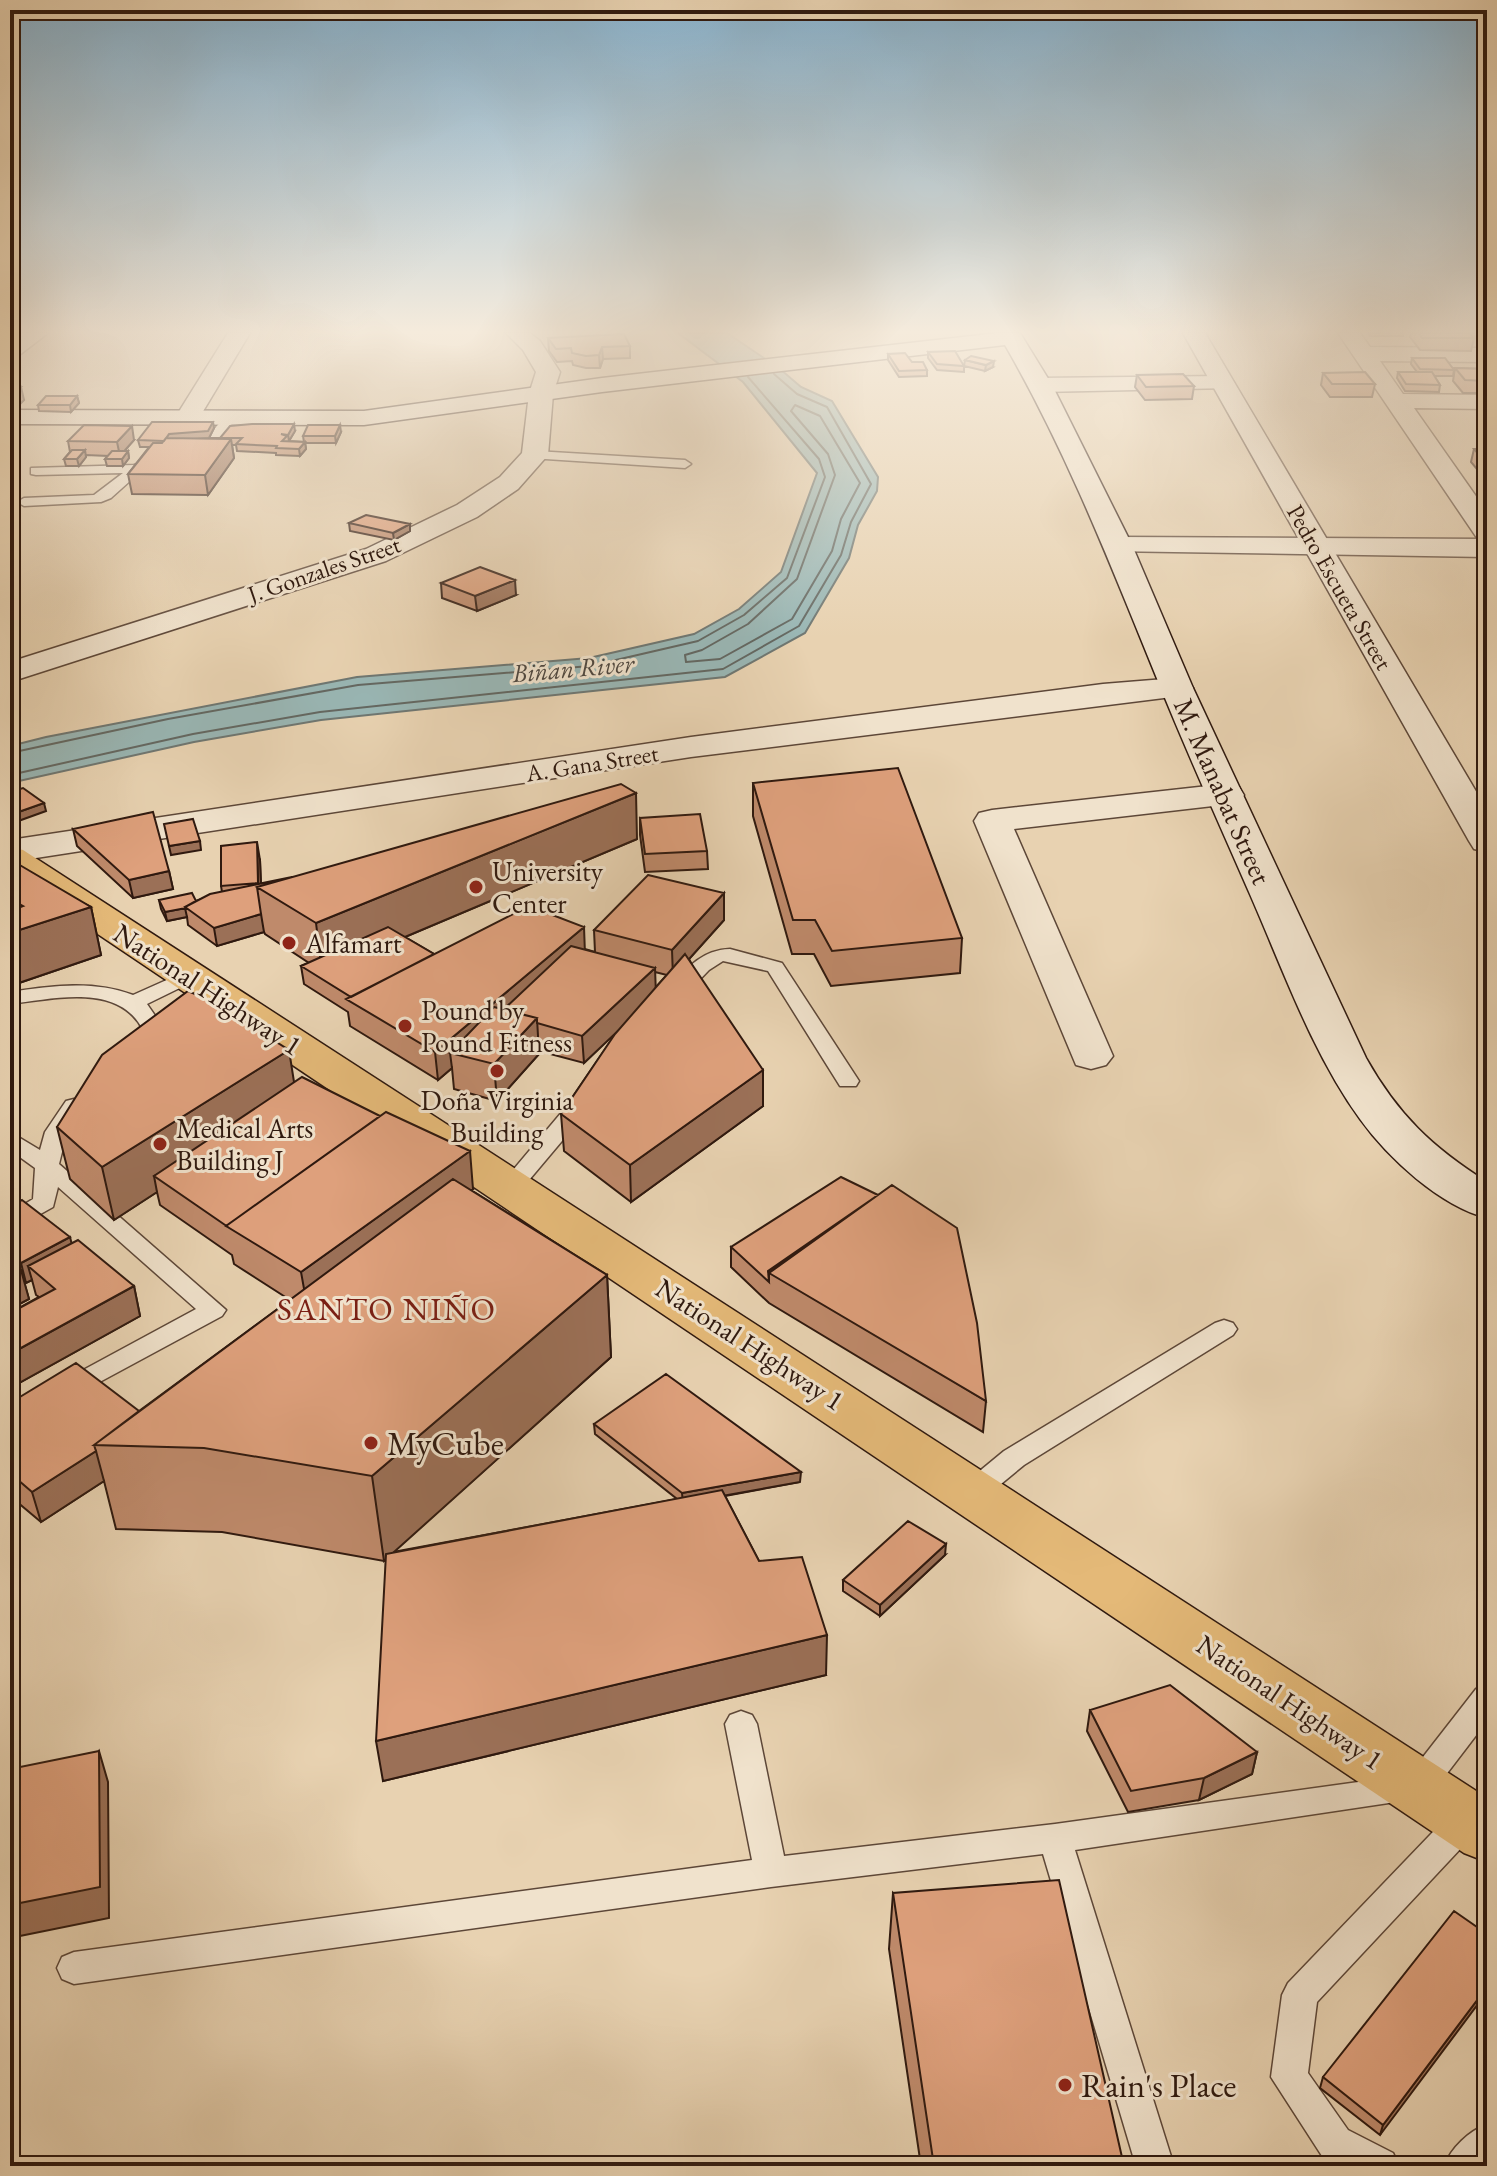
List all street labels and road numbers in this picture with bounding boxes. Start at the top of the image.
street label: Pedro Escueta Street [1280,499,1400,676]
street label: J. Gonzales Street [242,528,405,610]
street label: M. Manabat Street [1166,692,1280,890]
street label: A. Gana Street [523,737,661,789]
street label: National Highway 1 [107,915,309,1063]
street label: National Highway 1 [649,1270,851,1418]
street label: National Highway 1 [1190,1626,1390,1778]

